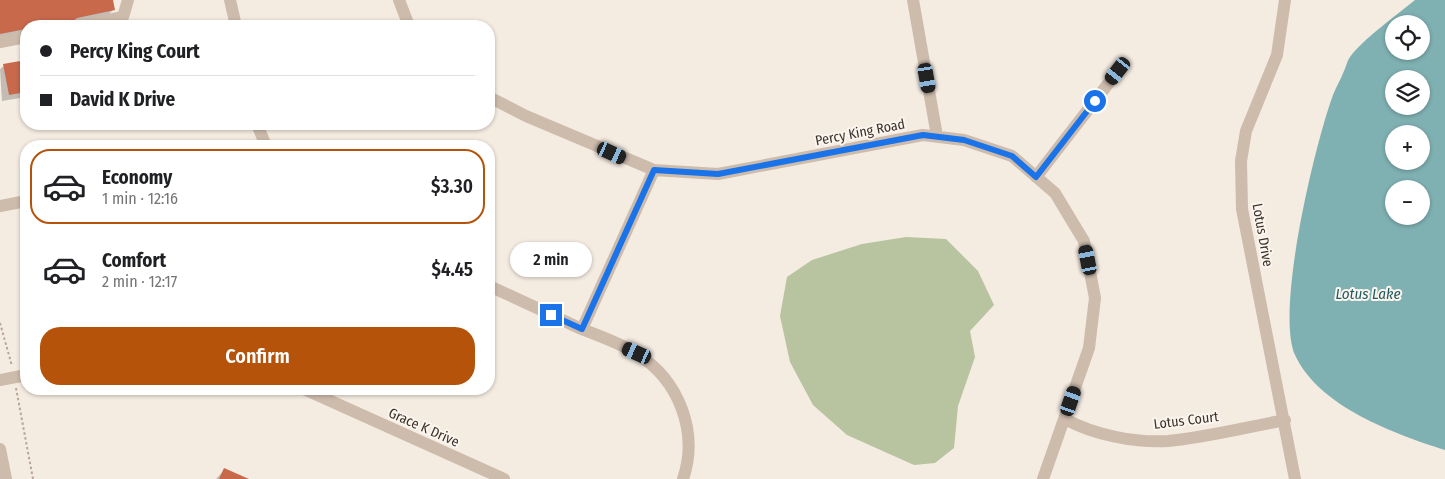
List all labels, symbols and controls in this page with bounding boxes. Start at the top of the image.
map controls [1385,15,1430,225]
button: locate [1385,15,1430,60]
text: Percy King Court [70,40,200,63]
car [1102,55,1133,87]
car [917,62,936,94]
button: layers [1385,70,1430,115]
text: David K Drive [70,88,175,111]
route start [1084,90,1106,112]
street label: Percy King Road [814,115,906,150]
button: + [1385,125,1430,170]
car [595,140,628,166]
icon: car [42,164,87,209]
text: Economy [102,166,172,189]
text: $3.30 [431,175,473,198]
button: − [1385,180,1430,225]
text: 1 min · 12:16 [102,189,178,208]
street label: Lotus Drive [1249,202,1276,268]
callout: 2 min [510,242,592,278]
car [1077,244,1098,276]
icon: car [42,247,87,292]
text: Comfort [102,249,166,272]
text: 2 min [533,250,569,269]
text: $4.45 [432,258,473,281]
text: 2 min · 12:17 [102,272,177,291]
water label: Lotus Lake [1335,285,1401,303]
route end [540,304,562,326]
button: Confirm [40,327,475,385]
car [620,340,653,366]
car [1059,384,1082,418]
street label: Grace K Drive [386,404,462,451]
street label: Lotus Court [1153,408,1220,433]

